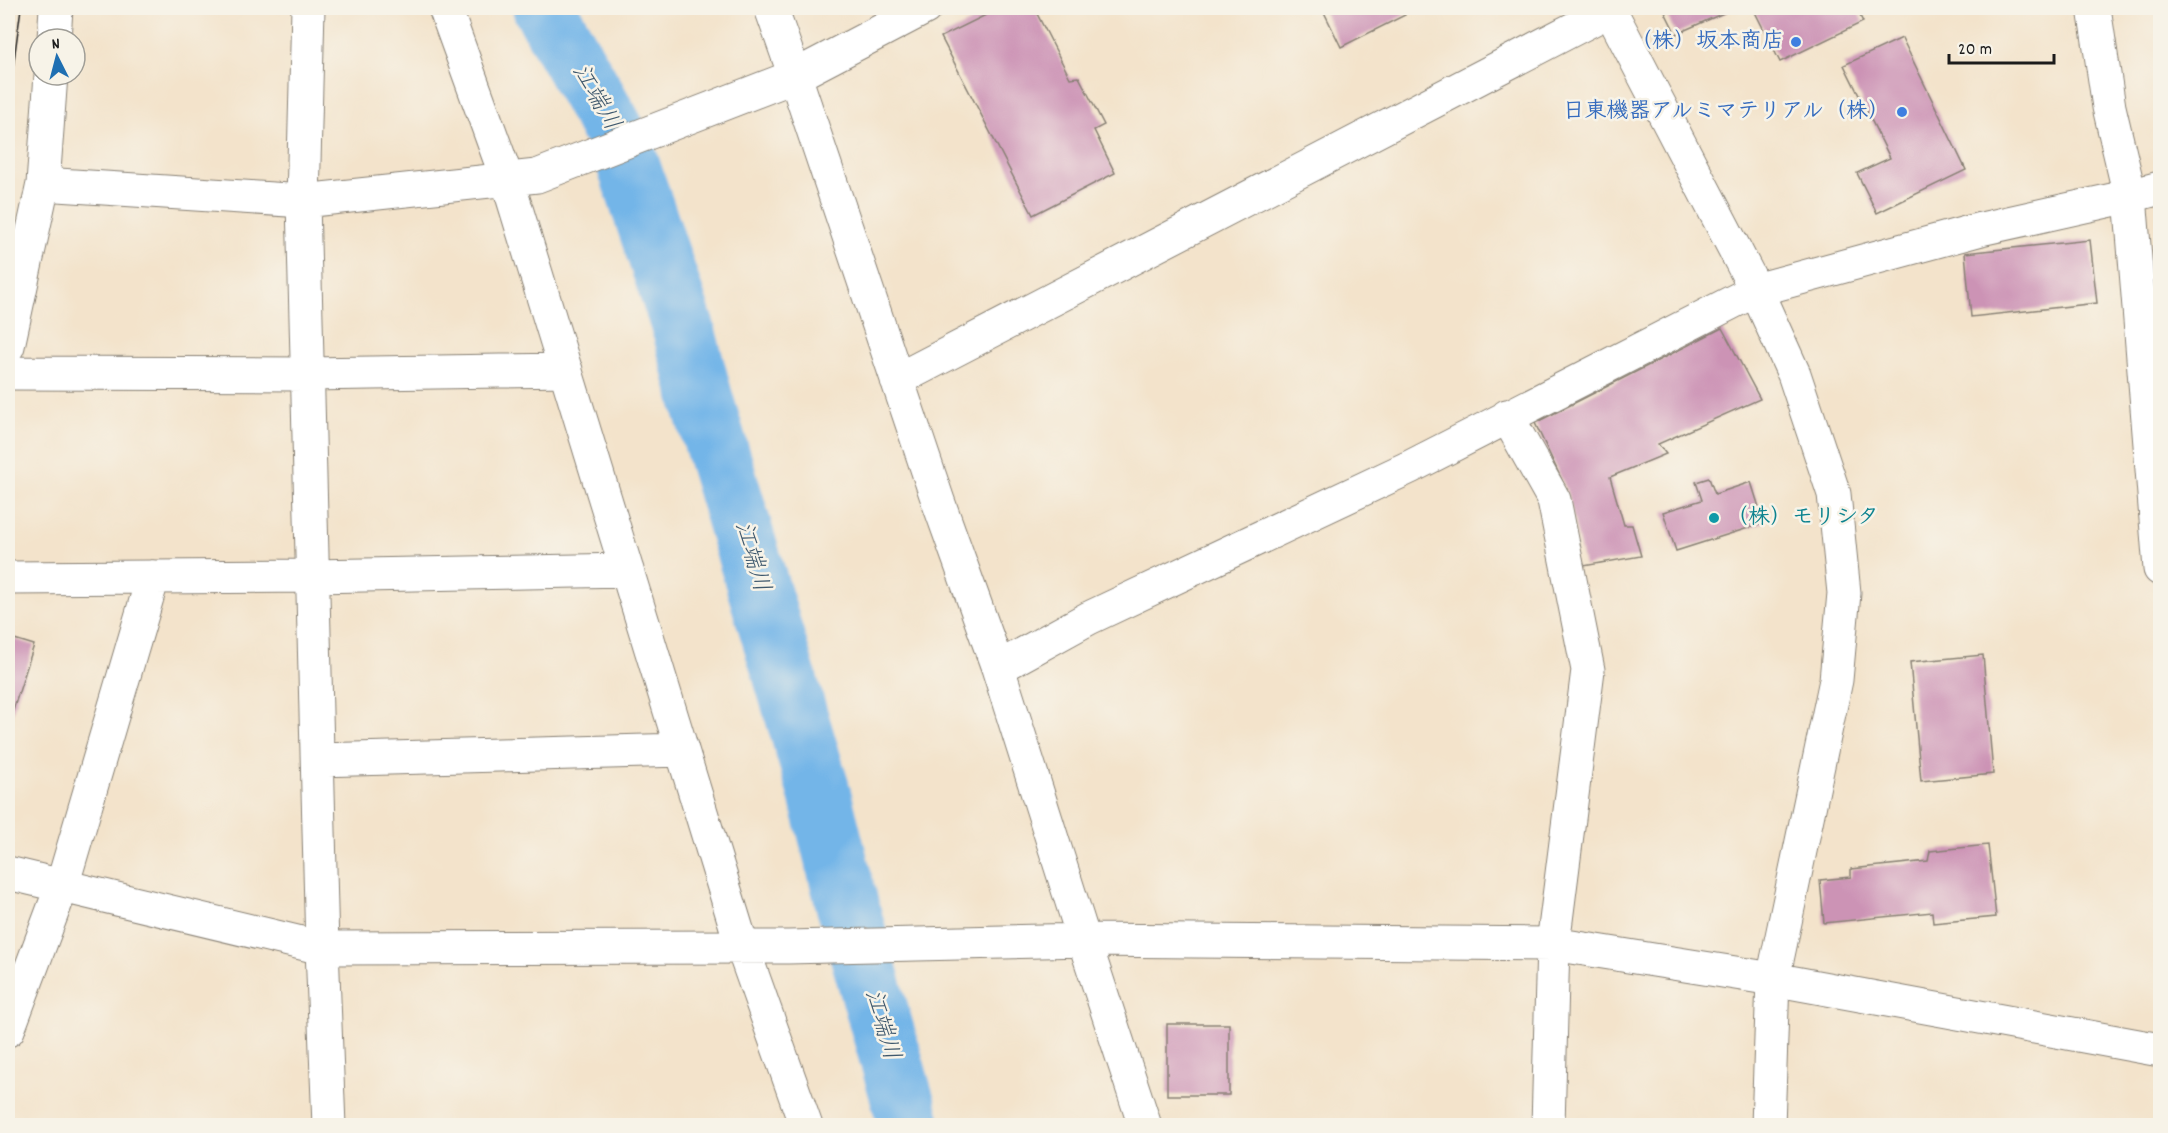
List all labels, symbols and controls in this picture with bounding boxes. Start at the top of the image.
north arrow [27,27,87,87]
place label: （株）坂本商店 [1630,27,1784,58]
scale bar [1949,27,2054,65]
text: N [51,33,61,56]
marker: （株）坂本商店 [1789,35,1803,49]
text: 20 m [1958,38,1992,63]
water label: 江端川 [562,58,628,138]
place label: 日東機器アルミマテリアル（株） [1563,97,1890,128]
marker: 日東機器アルミマテリアル（株） [1895,105,1909,119]
place label: （株）モリシタ [1726,503,1879,534]
marker: （株）モリシタ [1707,511,1721,525]
water label: 江端川 [725,518,777,596]
water label: 江端川 [855,986,907,1064]

